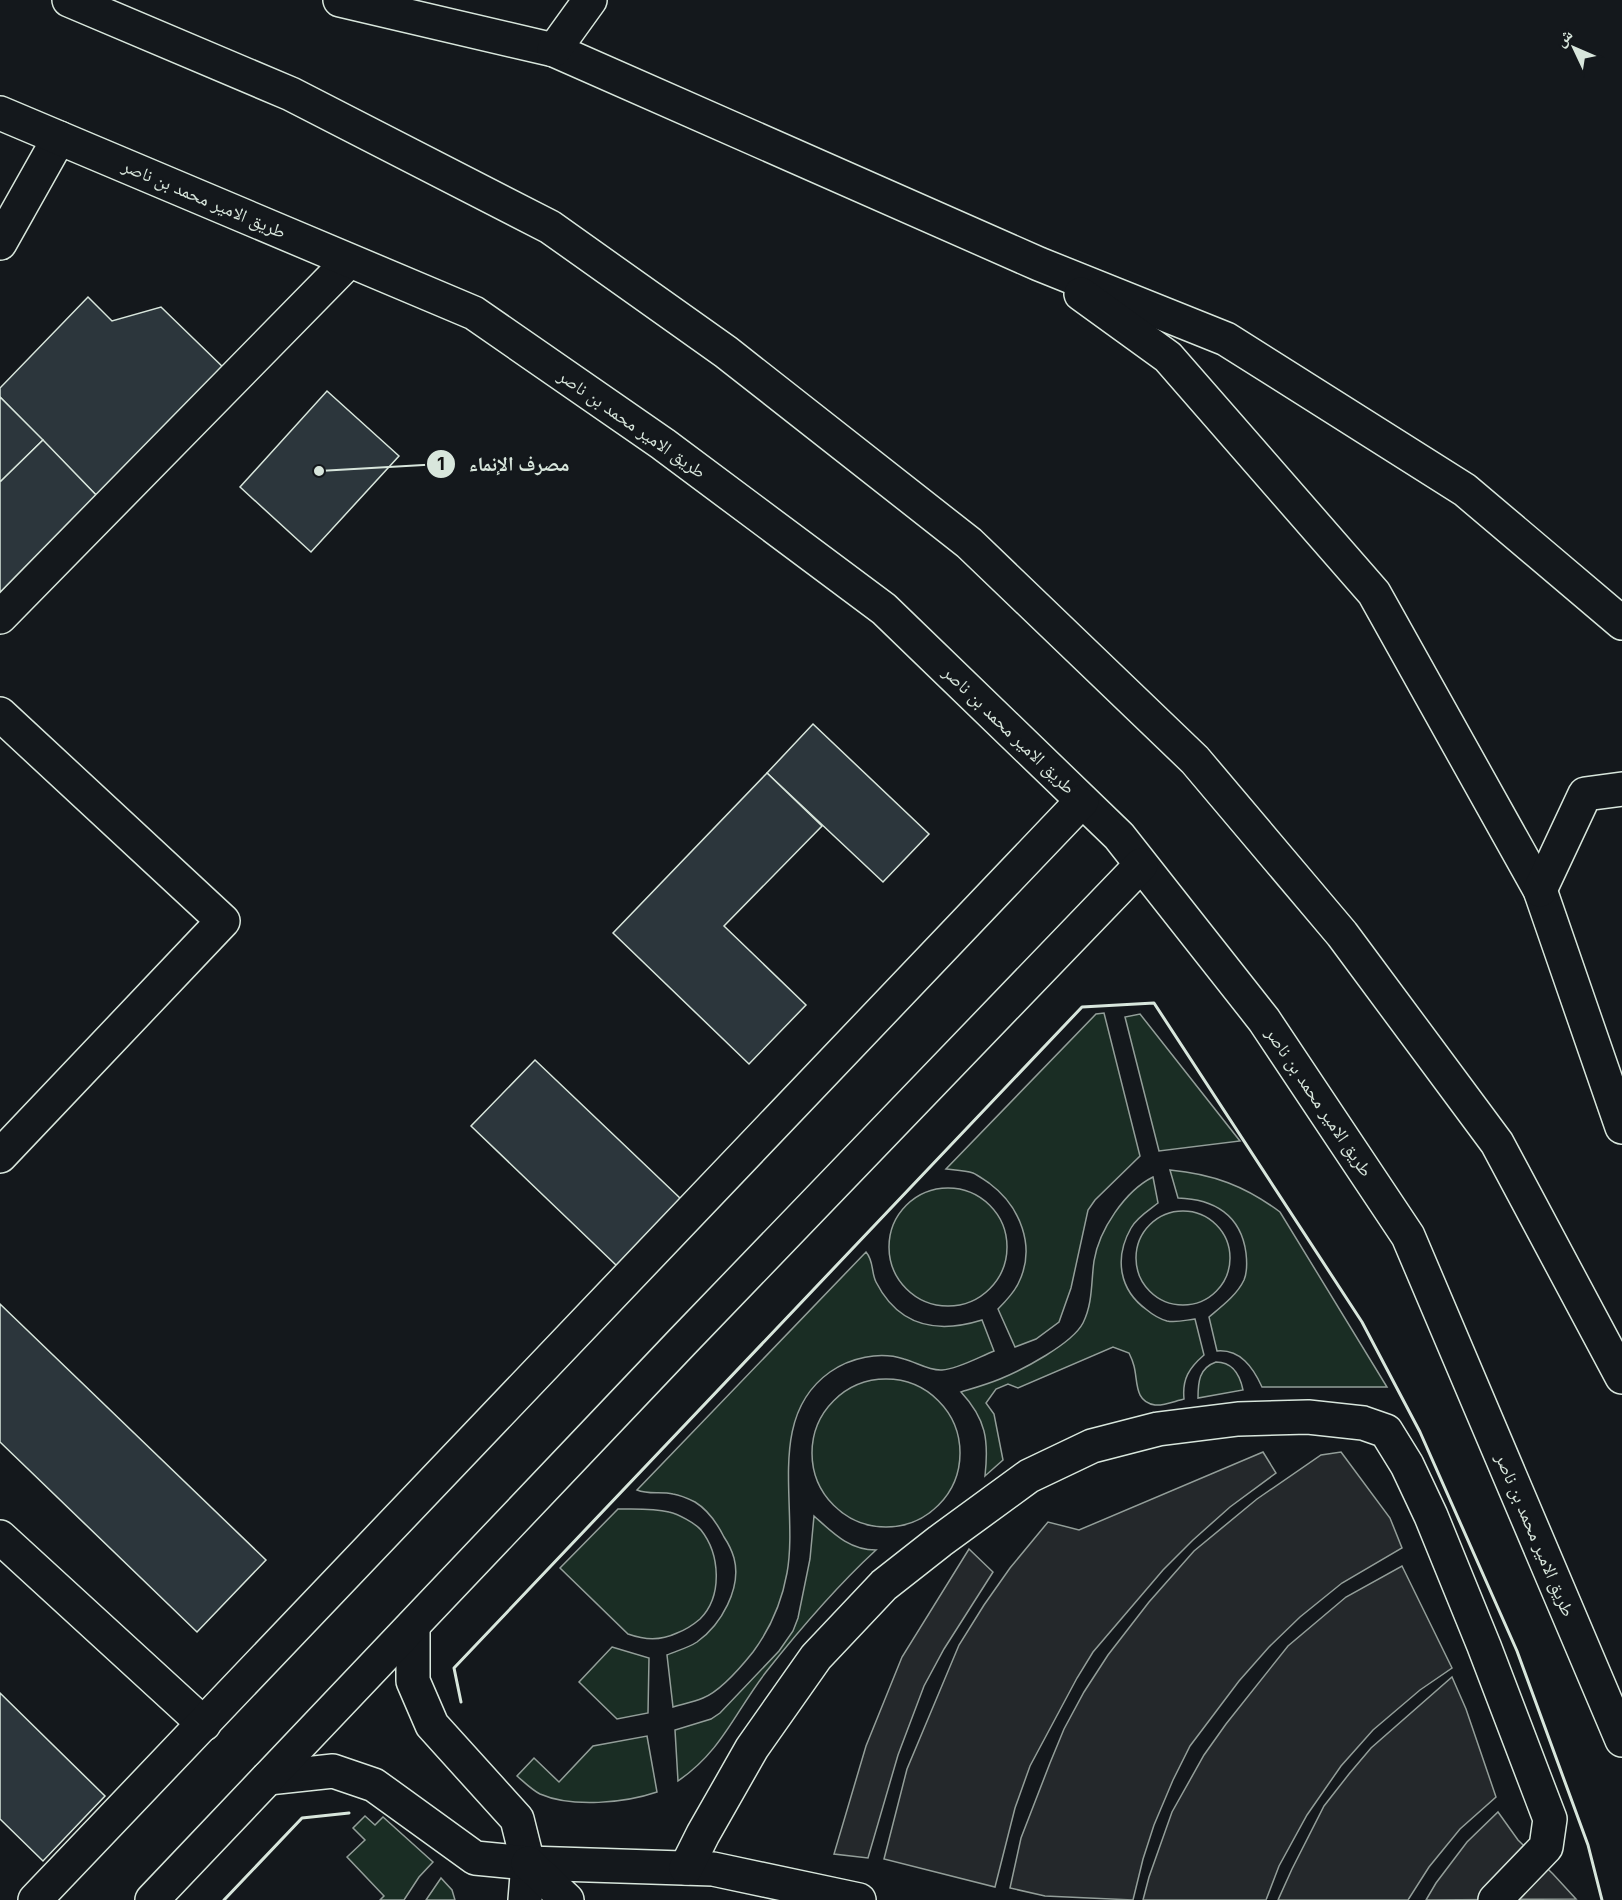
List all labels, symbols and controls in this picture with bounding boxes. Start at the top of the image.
north arrow [1544,18,1604,78]
text: ش [1550,25,1576,51]
street label: طريق الامير محمد بن ناصر [118,154,289,243]
street label: طريق الامير محمد بن ناصر [553,364,710,483]
callout: مصرف الإنماء [426,445,581,483]
text: مصرف الإنماء [468,452,570,476]
text: 1 [437,453,445,474]
street label: طريق الامير محمد بن ناصر [938,661,1080,799]
street label: طريق الامير محمد بن ناصر [1260,1022,1377,1181]
street label: طريق الامير محمد بن ناصر [1490,1449,1579,1620]

